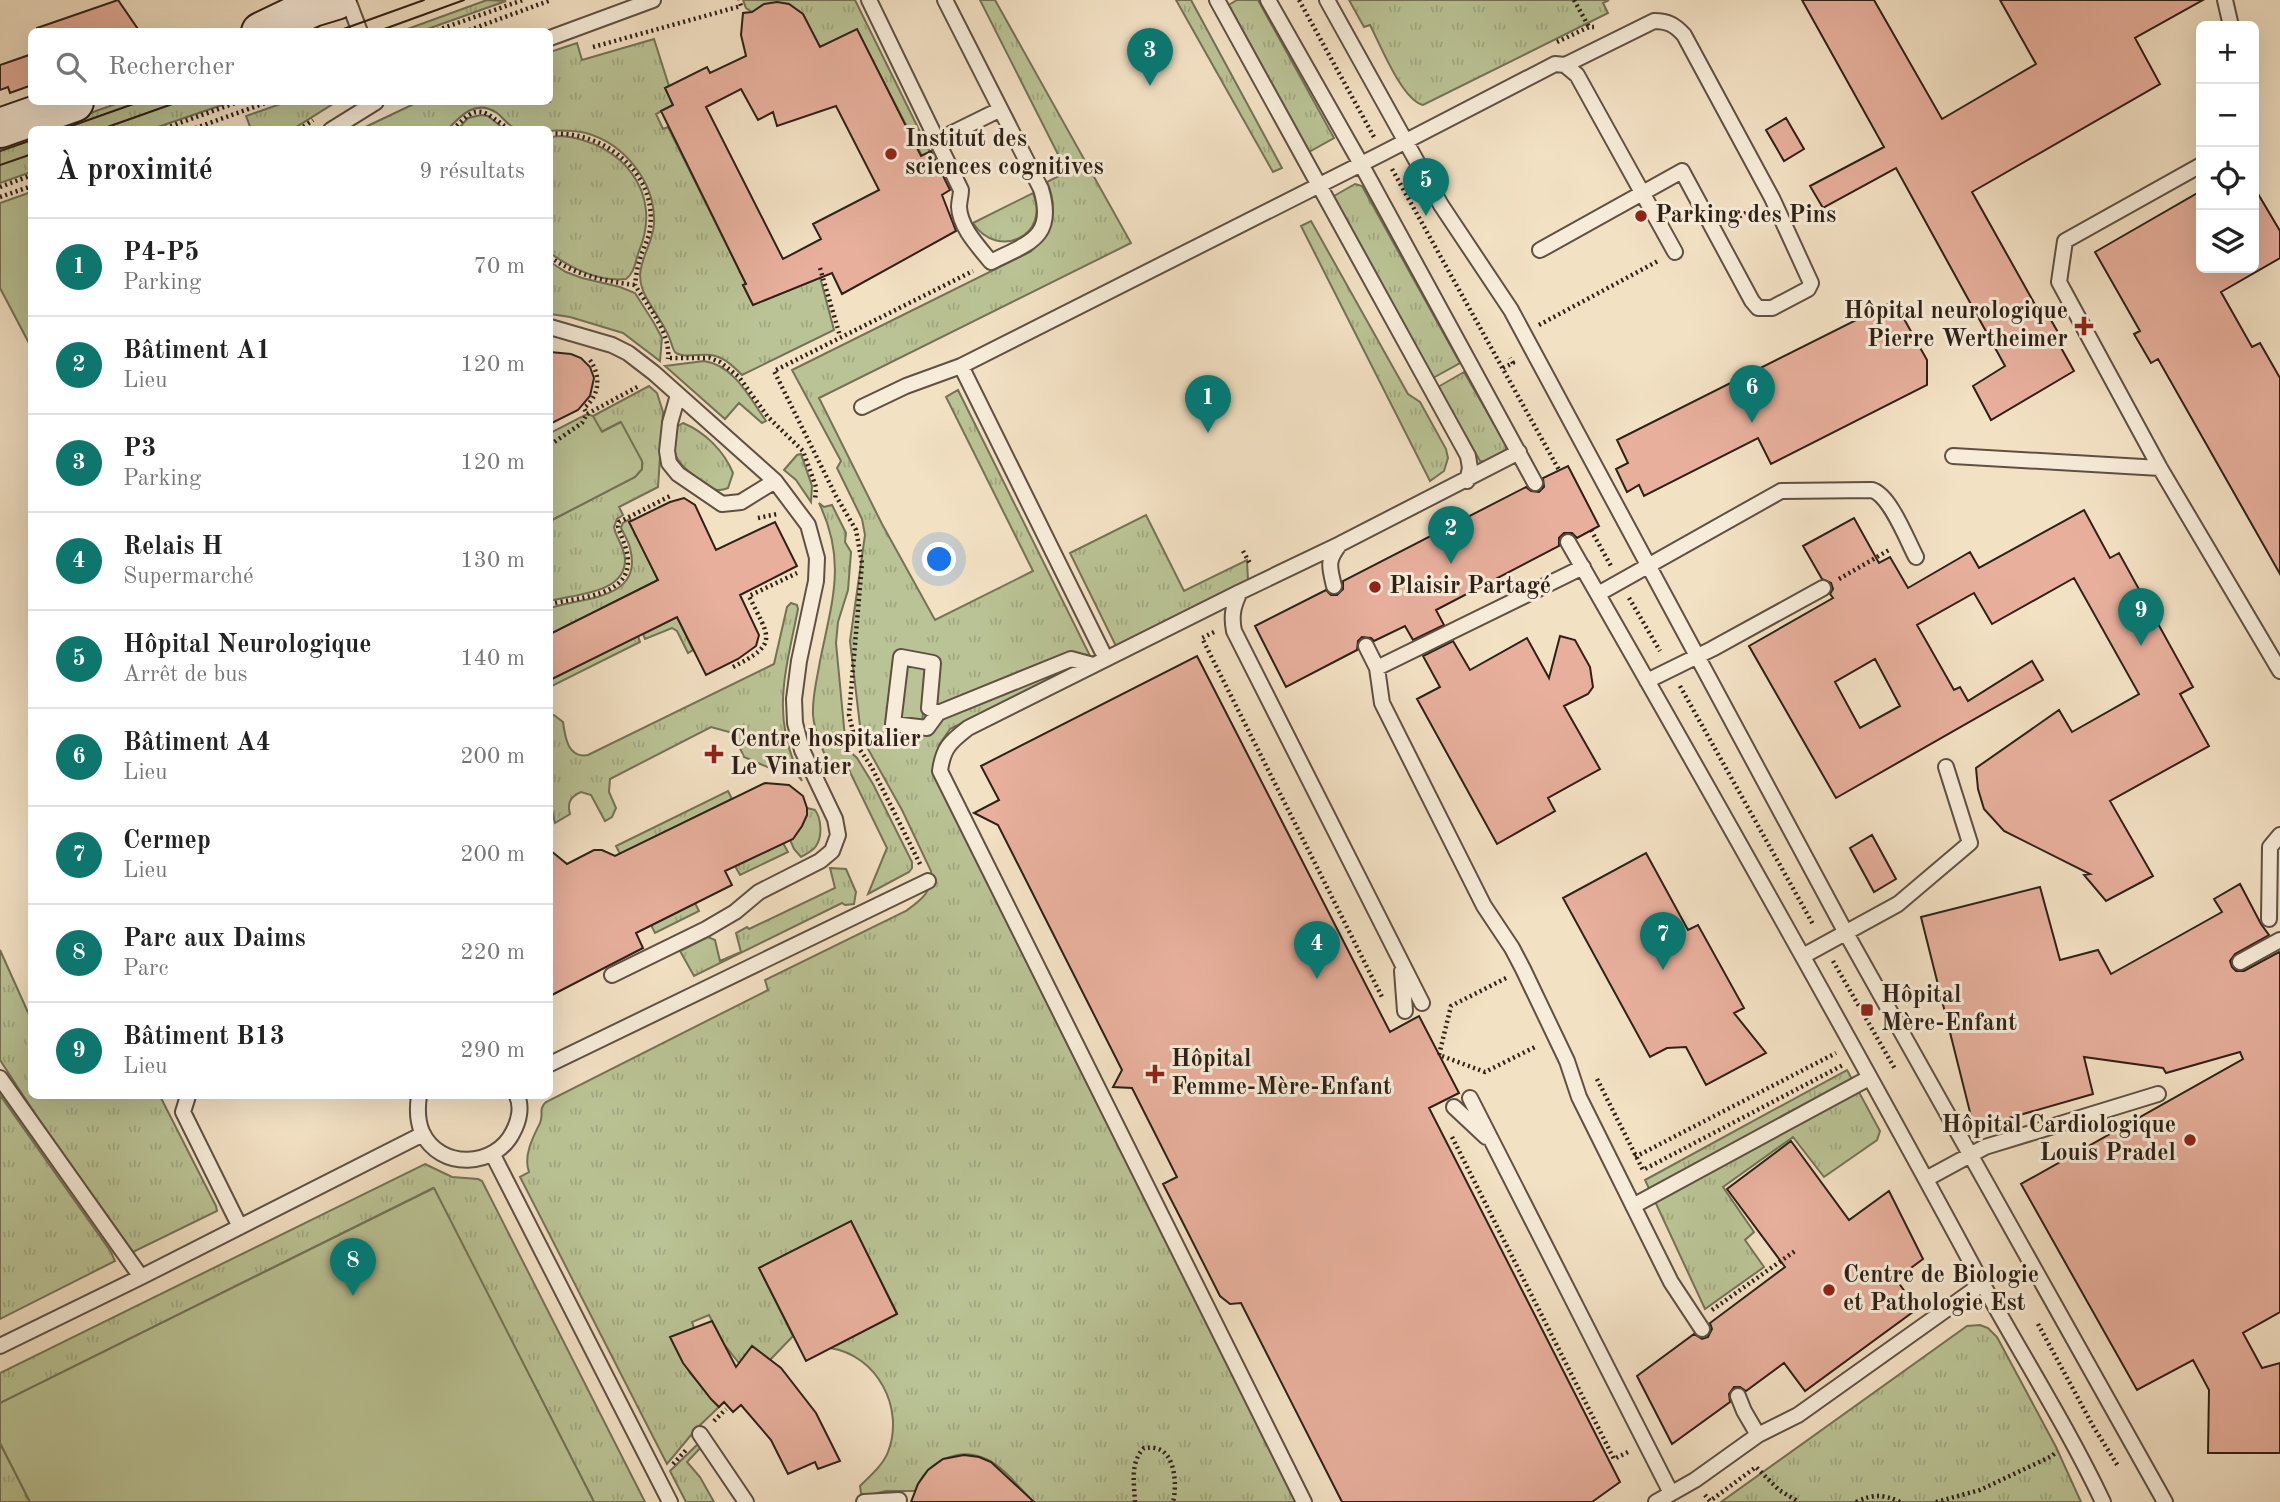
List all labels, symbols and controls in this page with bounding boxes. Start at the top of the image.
map controls [2196,21,2259,273]
button: + [2196,21,2259,84]
search box [28,28,553,105]
pin: 3 [1127,28,1173,86]
icon: search [52,48,90,86]
text: Rechercher [108,54,235,80]
button: − [2196,84,2259,147]
place label: Institut des sciences cognitives [905,128,1104,180]
marker: Institut des sciences cognitives [883,146,899,162]
button: locate [2196,147,2259,210]
text: À proximité [56,156,213,186]
pin: 5 [1403,158,1449,216]
text: 9 résultats [419,160,525,183]
place label: Parking des Pins [1655,204,1836,228]
marker: Parking des Pins [1633,208,1649,224]
button: layers [2196,210,2259,273]
text: P4-P5 [123,240,199,266]
text: 1 [72,255,86,278]
text: 70 m [474,255,525,278]
text: Parking [123,271,201,294]
place label: Hôpital neurologique Pierre Wertheimer [1844,300,2068,352]
marker: Hôpital neurologique Pierre Wertheimer [2074,316,2094,336]
text: Bâtiment A1 [123,338,271,364]
text: 2 [72,353,86,376]
text: 120 m [460,353,525,376]
pin: 6 [1729,365,1775,423]
text: Lieu [123,369,167,392]
pin: 1 [1185,375,1231,433]
text: P3 [123,436,156,462]
text: 3 [72,451,86,474]
text: 120 m [460,451,525,474]
text: Parking [123,467,201,490]
pin: 2 [1428,506,1474,564]
text: Relais H [123,534,223,560]
your location [922,542,956,576]
text: 4 [72,549,86,572]
text: 130 m [460,549,525,572]
text: Supermarché [123,565,254,588]
place label: Plaisir Partagé [1389,575,1551,599]
marker: Plaisir Partagé [1367,579,1383,595]
pin: 9 [2118,588,2164,646]
text: Hôpital Neurologique [123,632,372,658]
text: 5 [72,647,86,670]
text: 140 m [460,647,525,670]
text: Arrêt de bus [123,663,248,686]
place label: Centre hospitalier Le Vinatier [730,728,921,780]
text: Bâtiment A4 [123,730,271,756]
marker: Centre hospitalier Le Vinatier [704,744,724,764]
text: 6 [72,745,86,768]
text: 200 m [460,745,525,768]
text: Lieu [123,761,167,784]
text: Cermep [123,828,211,854]
text: 7 [72,843,86,866]
text: 200 m [460,843,525,866]
text: Lieu [123,859,167,882]
pin: 7 [1640,912,1686,970]
pin: 4 [1294,921,1340,979]
text: Parc aux Daims [123,926,306,952]
text: 8 [72,941,86,964]
text: 220 m [460,941,525,964]
text: Parc [123,957,168,980]
place label: Hôpital Mère-Enfant [1881,984,2017,1036]
marker: Hôpital Mère-Enfant [1859,1002,1875,1018]
text: Bâtiment B13 [123,1024,285,1050]
text: 9 [72,1039,86,1062]
text: 290 m [460,1039,525,1062]
place label: Hôpital Femme-Mère-Enfant [1171,1048,1392,1100]
text: Lieu [123,1055,167,1078]
marker: Hôpital Femme-Mère-Enfant [1145,1064,1165,1084]
place label: Hôpital Cardiologique Louis Pradel [1941,1114,2176,1166]
marker: Hôpital Cardiologique Louis Pradel [2182,1132,2198,1148]
pin: 8 [330,1238,376,1296]
place label: Centre de Biologie et Pathologie Est [1843,1264,2039,1316]
marker: Centre de Biologie et Pathologie Est [1821,1282,1837,1298]

